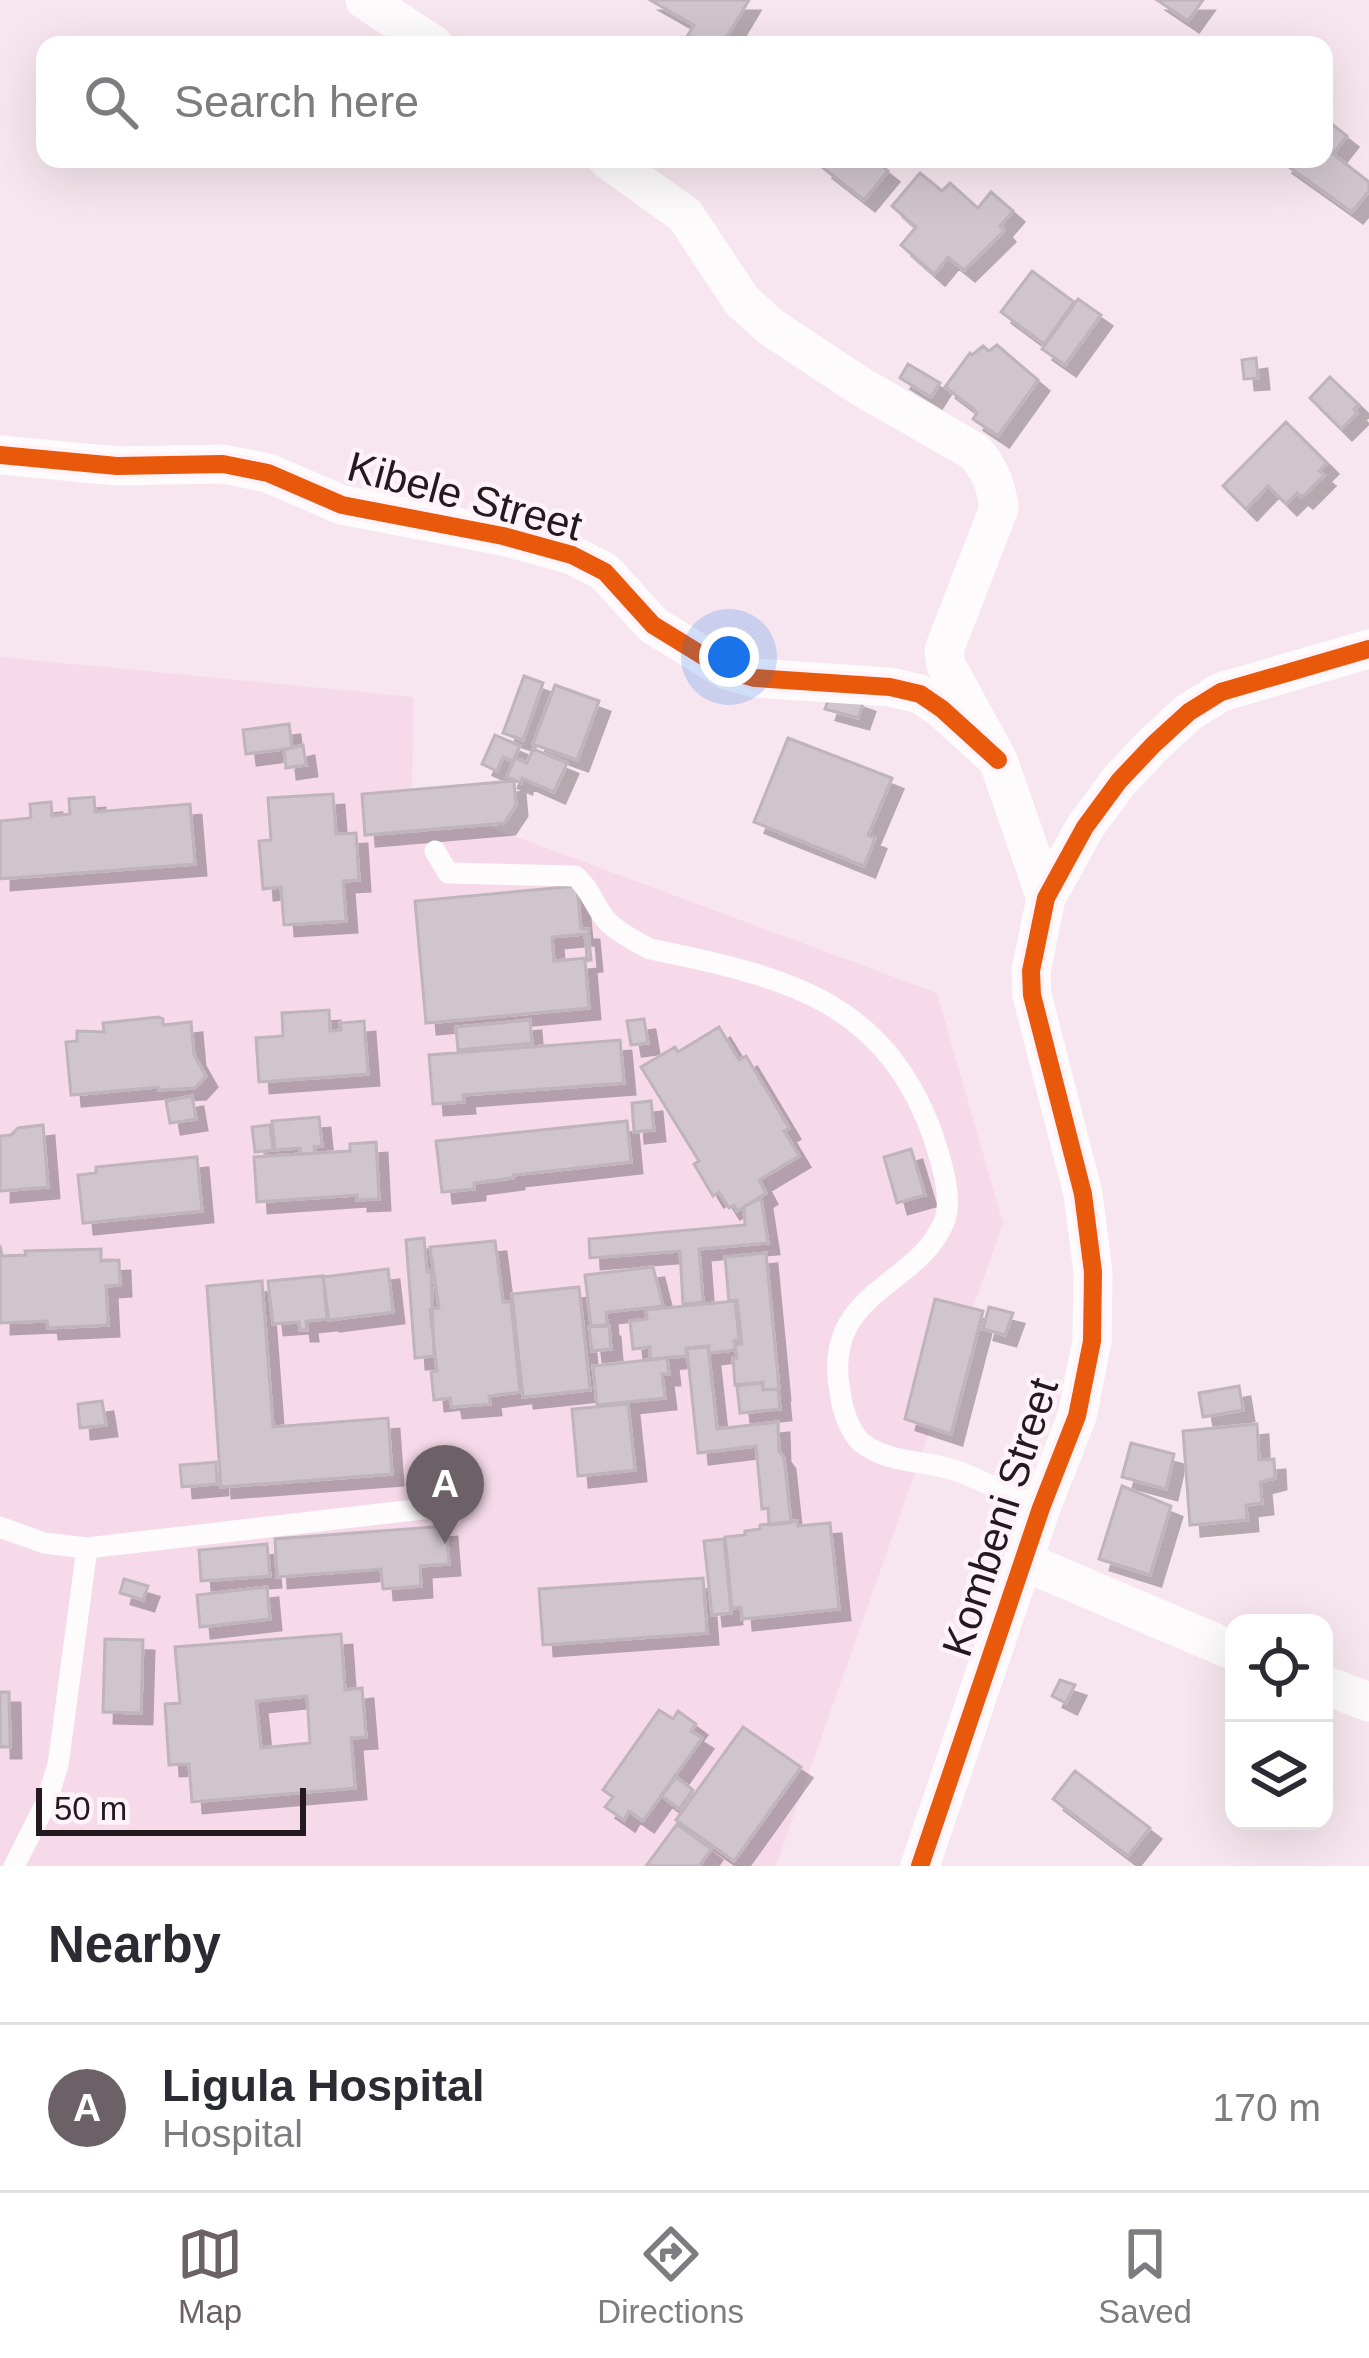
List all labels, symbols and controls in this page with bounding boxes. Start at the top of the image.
search box [36,36,1333,168]
icon: search [78,69,144,135]
text: Search here [174,76,419,127]
street label: Kibele Street [343,442,588,550]
your location [699,627,759,687]
street label: Kombeni Street [933,1372,1067,1662]
pin: A [406,1445,484,1544]
map controls [1225,1614,1333,1830]
button: locate [1225,1614,1333,1722]
button: layers [1225,1722,1333,1830]
scale bar [36,1782,306,1835]
text: 50 m [54,1790,127,1827]
text: Nearby [48,1916,221,1973]
text: Ligula Hospital [162,2060,485,2111]
text: A [73,2086,101,2129]
text: 170 m [1213,2086,1321,2129]
text: Hospital [162,2112,303,2155]
tab: Map [177,2221,243,2331]
tab: Directions [597,2221,744,2331]
tab: Saved [1098,2221,1192,2331]

